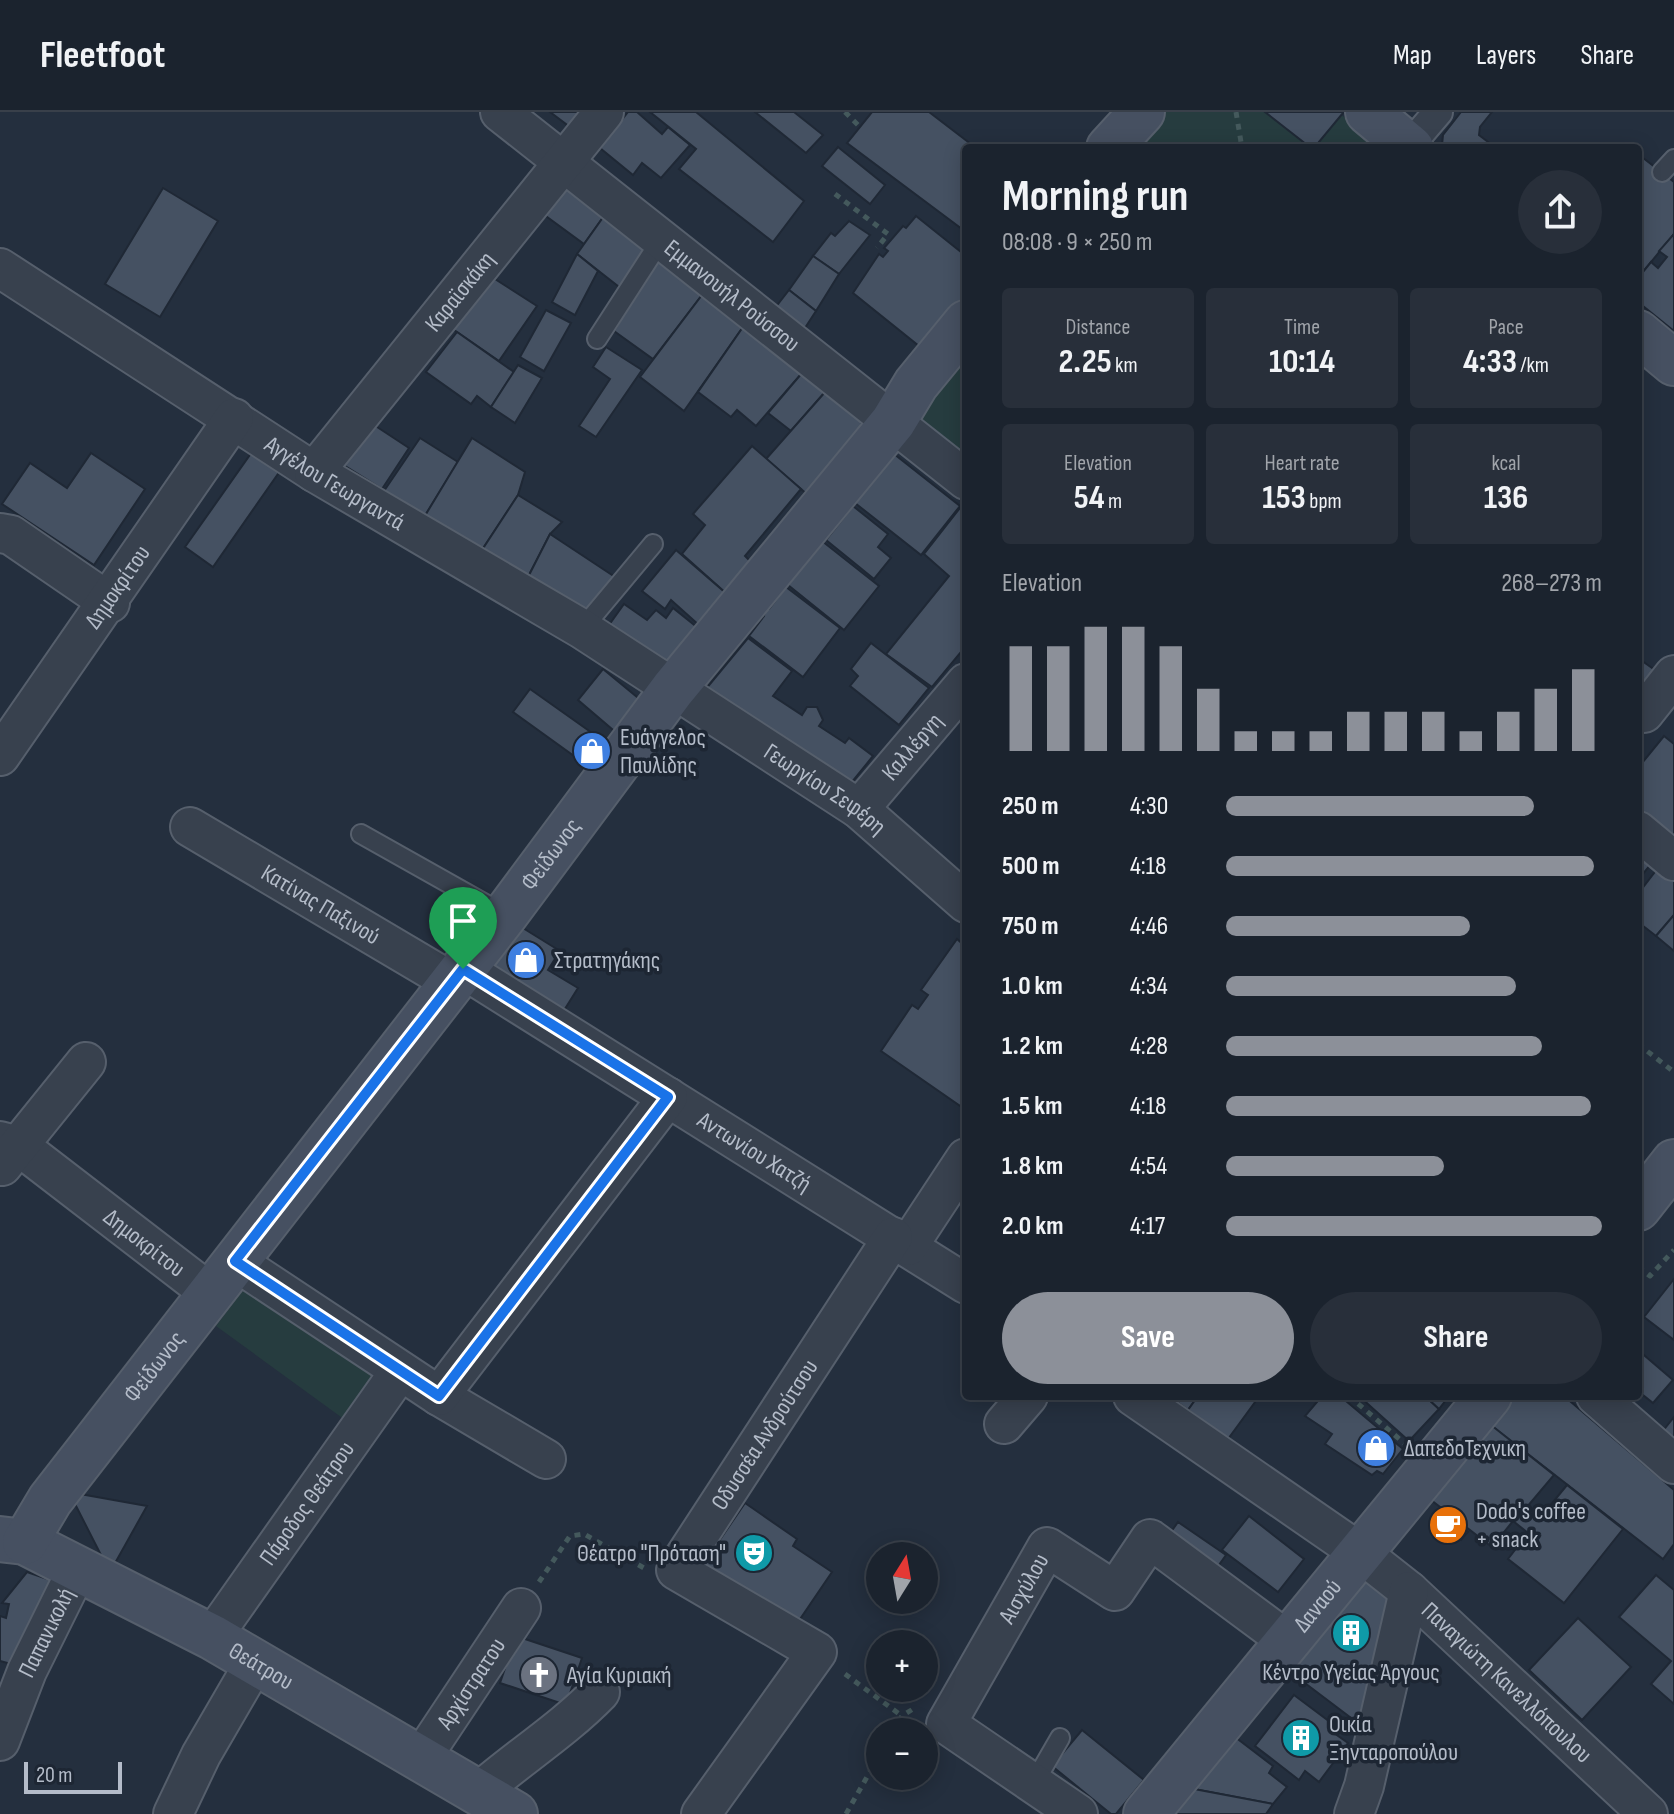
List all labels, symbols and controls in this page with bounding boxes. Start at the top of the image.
text: Fleetfoot [40,33,165,78]
text: Map [1393,39,1432,72]
text: Layers [1476,39,1536,72]
text: Share [1580,39,1634,72]
text: Morning run [1002,170,1188,223]
button: share [1518,170,1602,254]
text: 08:08 · 9 × 250 m [1002,227,1152,258]
street label: Εμμανουήλ Ρούσσου [658,233,806,358]
street label: Καραϊσκάκη [419,246,501,338]
text: Distance [1066,314,1130,341]
text: Time [1284,314,1320,341]
text: Pace [1488,314,1524,341]
text: 2.25 [1058,341,1112,382]
text: 10:14 [1269,341,1335,382]
text: 4:33 [1463,341,1517,382]
text: km [1112,352,1138,379]
text: /km [1517,352,1549,379]
street label: Αγγέλου Γεωργαντά [258,429,410,537]
text: Elevation [1064,450,1132,477]
text: Heart rate [1264,450,1340,477]
text: kcal [1491,450,1521,477]
text: 54 [1074,477,1105,518]
text: 153 [1262,477,1306,518]
text: 136 [1484,477,1528,518]
text: m [1105,488,1122,515]
text: bpm [1306,488,1342,515]
street label: Δημοκρίτου [79,540,157,634]
text: Elevation [1002,568,1082,599]
text: 268–273 m [1501,568,1602,599]
street label: Καλλέργη [876,707,949,786]
place label: Ευάγγελος Παυλίδης [620,723,706,780]
shop icon: Ευάγγελος Παυλίδης [571,730,613,772]
street label: Γεωργίου Σεφέρη [758,737,892,841]
text: 250 m [1002,791,1058,822]
text: 4:30 [1130,791,1168,822]
street label: Φείδωνος [514,813,587,896]
text: 500 m [1002,851,1059,882]
text: 4:18 [1130,851,1166,882]
street label: Κατίνας Παξινού [256,858,385,951]
pin [429,887,497,969]
icon: arrive [441,899,485,943]
text: 750 m [1002,911,1058,942]
text: 4:46 [1130,911,1168,942]
shop icon: Στρατηγάκης [505,939,547,981]
place label: Στρατηγάκης [554,946,660,975]
text: 1.0 km [1002,971,1063,1002]
text: 4:34 [1130,971,1168,1002]
text: 1.2 km [1002,1031,1063,1062]
text: 4:28 [1130,1031,1168,1062]
text: 1.5 km [1002,1091,1062,1122]
text: 4:18 [1130,1091,1166,1122]
street label: Αντωνίου Χατζή [691,1105,817,1198]
text: 1.8 km [1002,1151,1063,1182]
text: 4:54 [1130,1151,1167,1182]
street label: Δημοκρίτου [98,1202,191,1283]
text: 2.0 km [1002,1211,1063,1242]
text: 4:17 [1130,1211,1165,1242]
button: Save [1002,1292,1294,1384]
button: Share [1310,1292,1602,1384]
street label: Φείδωνος [117,1325,191,1408]
street label: Οδυσσέα Ανδρούτσου [705,1354,824,1516]
shop icon: ΔαπεδοΤεχνικη [1355,1427,1397,1469]
place label: ΔαπεδοΤεχνικη [1404,1434,1526,1463]
street label: Πάροδος Θεάτρου [253,1436,361,1571]
place label: Dodo's coffee + snack [1476,1497,1586,1554]
cafe icon: Dodo's coffee + snack [1427,1504,1469,1546]
theatre icon: Θέατρο "Πρόταση" [733,1532,775,1574]
place label: Θέατρο "Πρόταση" [577,1539,726,1568]
north arrow [866,1542,938,1614]
map controls [866,1542,938,1790]
street label: Αισχύλου [992,1548,1055,1630]
street label: Δαναού [1287,1573,1348,1638]
street label: Παπανικολή [12,1583,81,1682]
street label: Παναγιώτη Κανελλόπουλου [1415,1596,1598,1769]
building icon: Κέντρο Υγείας Άργους [1330,1612,1372,1654]
button: + [866,1630,938,1702]
street label: Αρχίστρατου [430,1632,512,1736]
street label: Θεάτρου [224,1636,299,1696]
church icon: Αγία Κυριακή [518,1654,560,1696]
place label: Κέντρο Υγείας Άργους [1262,1658,1440,1687]
place label: Αγία Κυριακή [566,1661,672,1690]
place label: Οικία Ξηνταροπούλου [1329,1710,1458,1767]
building icon: Οικία Ξηνταροπούλου [1280,1717,1322,1759]
button: − [866,1718,938,1790]
scale bar [24,1758,122,1794]
text: 20 m [36,1762,73,1789]

